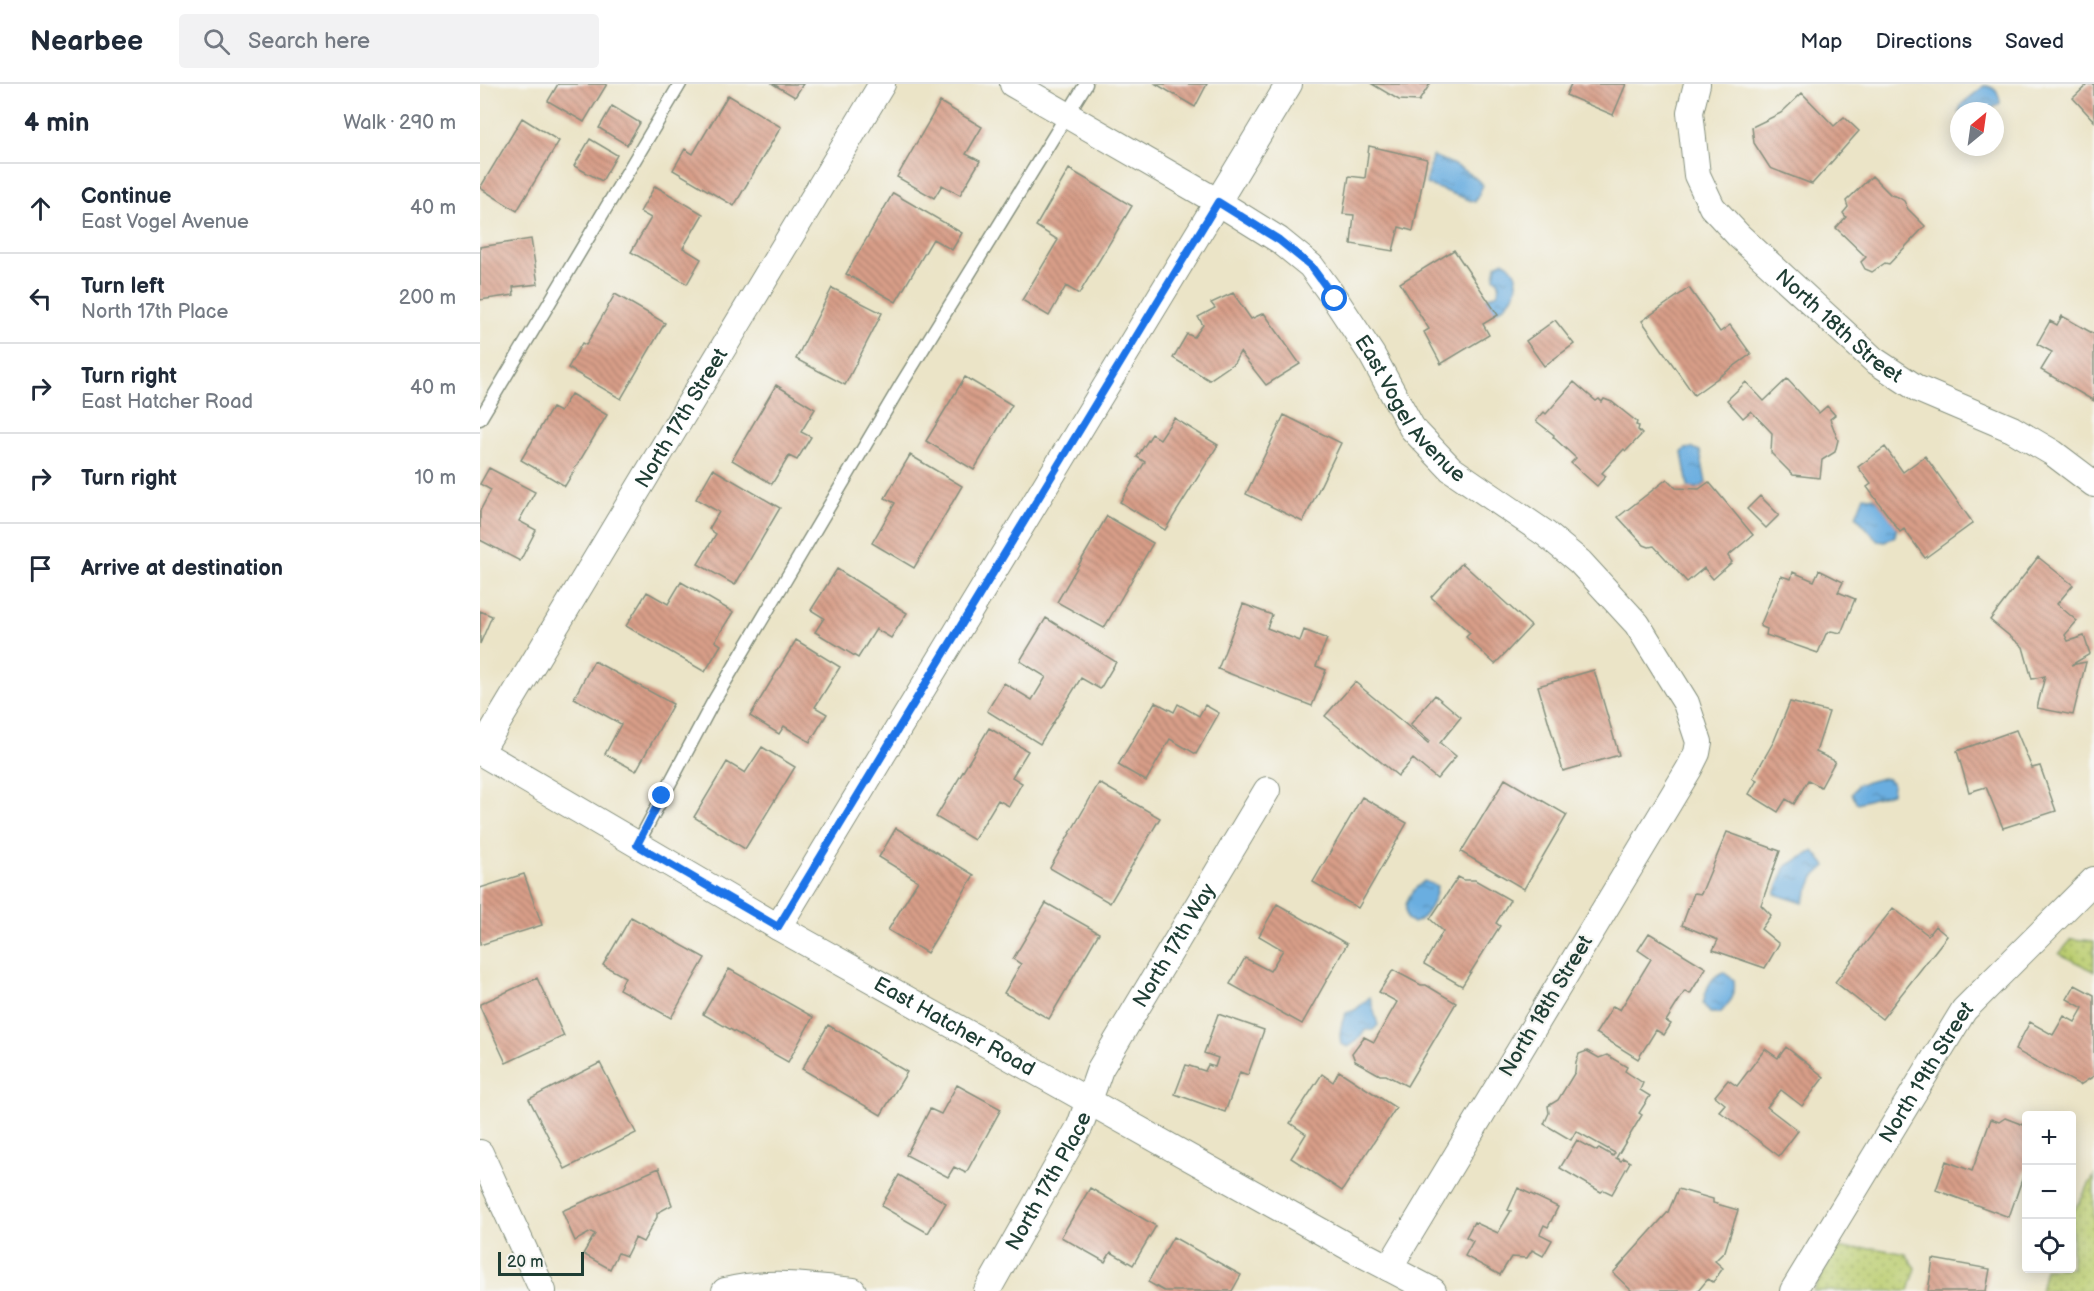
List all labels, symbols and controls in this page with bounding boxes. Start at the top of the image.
search box [179,14,599,68]
text: Nearbee [30,25,143,58]
icon: search [200,25,233,58]
text: Search here [248,28,370,55]
text: Map [1800,29,1843,54]
text: Directions [1876,29,1972,54]
text: Saved [2005,29,2064,54]
north arrow [1950,102,2004,156]
text: 4 min [24,108,89,139]
text: Walk · 290 m [343,111,456,135]
text: Continue [81,183,171,210]
icon: ahead [24,192,57,225]
text: 40 m [410,196,456,220]
text: East Vogel Avenue [81,210,249,234]
street label: North 18th Street [1771,264,1908,388]
text: Turn left [81,273,165,300]
icon: left [24,282,57,315]
route start [1321,285,1347,311]
text: 200 m [399,286,456,310]
text: North 17th Place [81,300,228,324]
street label: East Vogel Avenue [1350,330,1470,488]
street label: North 17th Street [629,343,733,492]
text: Turn right [81,363,177,390]
icon: right [24,372,57,405]
text: 40 m [410,376,456,400]
text: East Hatcher Road [81,390,253,414]
icon: right [24,462,57,495]
text: Turn right [81,465,177,492]
text: 10 m [415,466,456,490]
icon: arrive [24,552,57,585]
text: Arrive at destination [81,555,283,582]
route end [648,782,674,808]
street label: North 17th Way [1127,878,1221,1012]
street label: North 18th Street [1494,930,1598,1081]
street label: East Hatcher Road [870,971,1039,1081]
street label: North 19th Street [1874,996,1978,1147]
street label: North 17th Place [1000,1109,1096,1255]
map controls [2022,1111,2076,1273]
button: + [2022,1111,2076,1165]
button: − [2022,1165,2076,1219]
button: locate [2022,1219,2076,1273]
scale bar [498,1249,584,1276]
text: 20 m [507,1253,543,1272]

